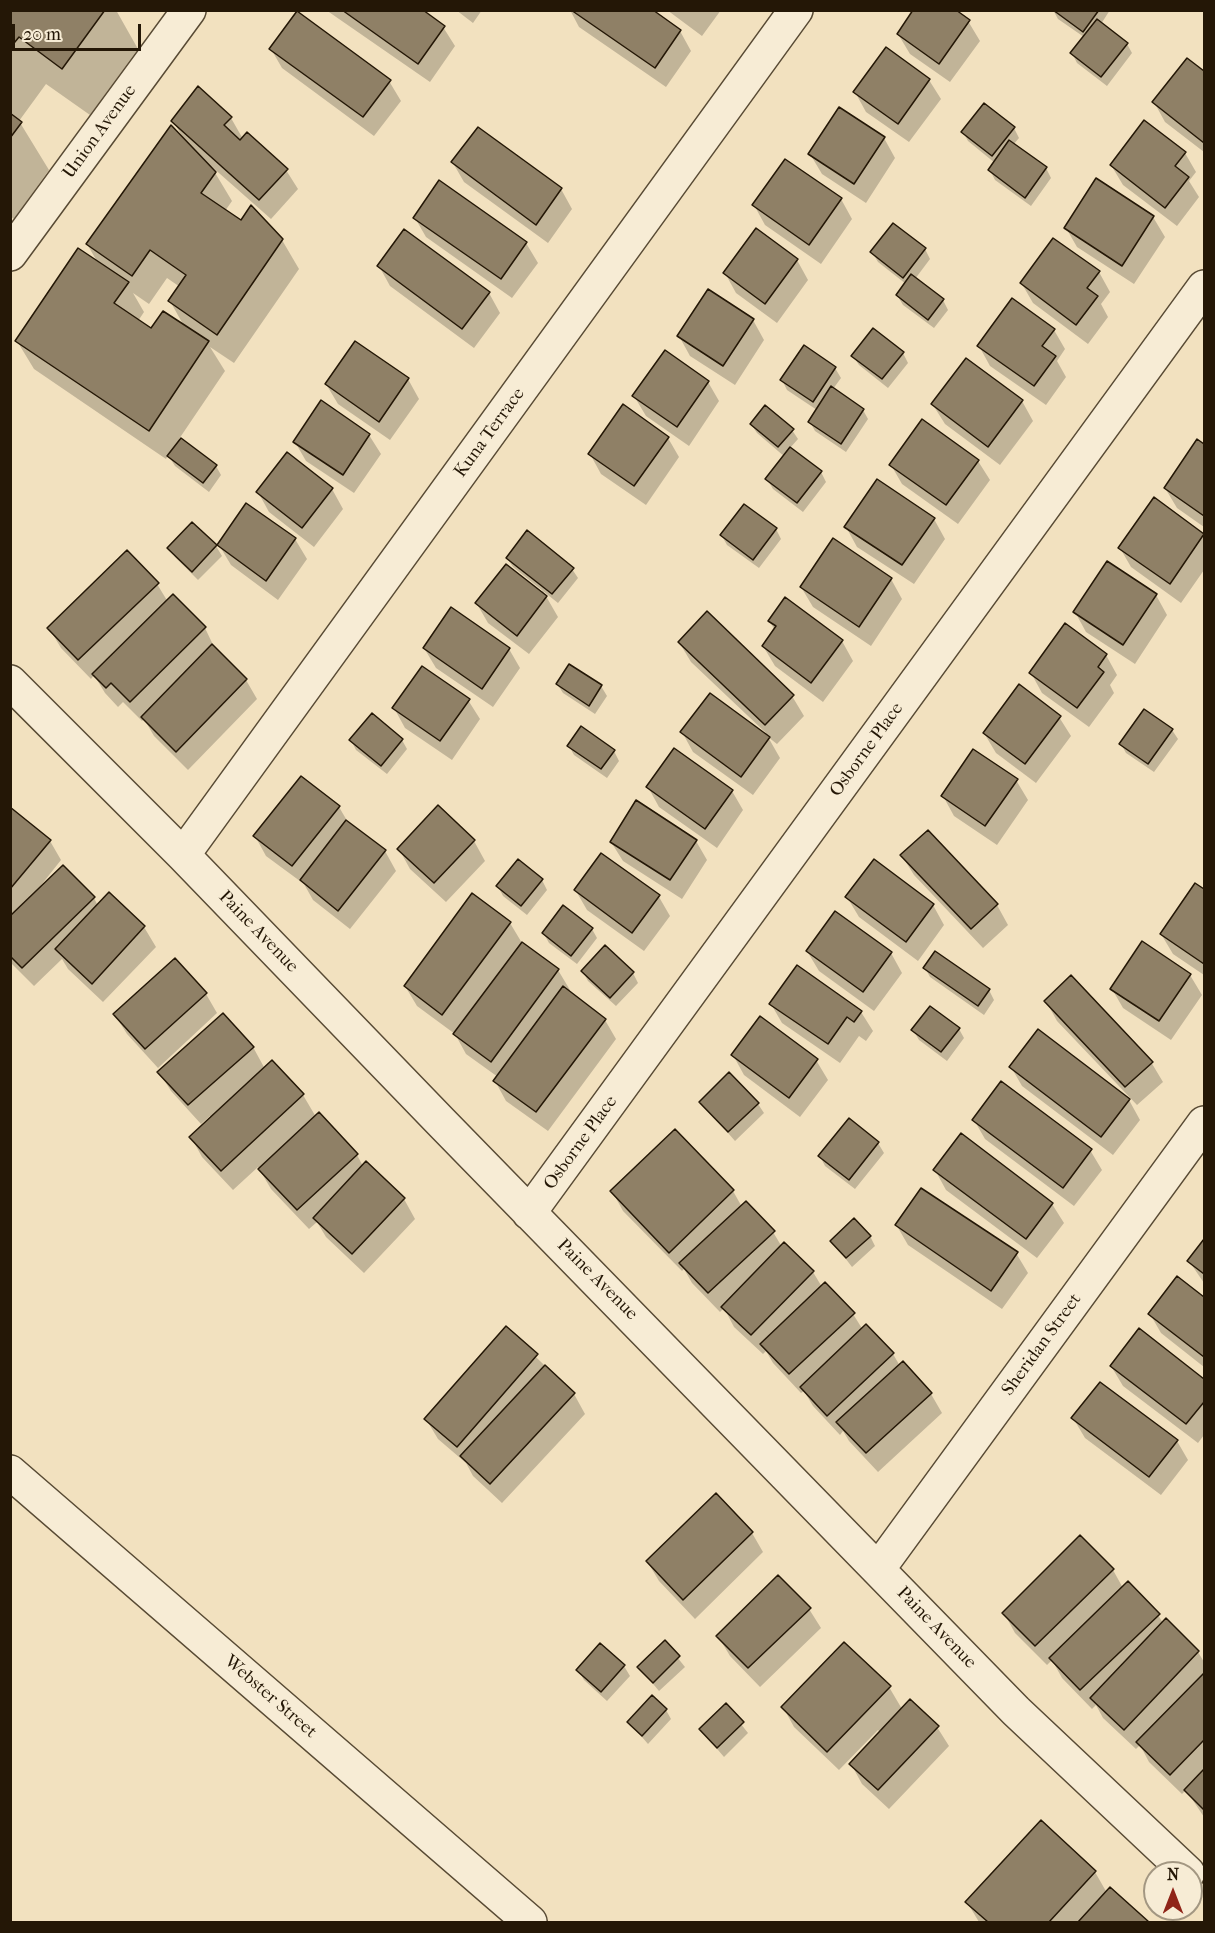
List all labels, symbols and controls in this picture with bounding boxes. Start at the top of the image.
scale bar [15,12,144,50]
text: 20 m [23,24,61,45]
street label: Union Avenue [59,81,141,183]
street label: Kuna Terrace [450,384,530,482]
street label: Osborne Place [826,699,908,801]
street label: Paine Avenue [214,887,302,977]
street label: Osborne Place [540,1092,622,1194]
street label: Paine Avenue [552,1235,642,1325]
street label: Sheridan Street [998,1290,1086,1400]
street label: Paine Avenue [892,1583,980,1673]
street label: Webster Street [219,1651,321,1743]
north arrow [1143,1861,1203,1921]
text: N [1167,1865,1179,1884]

